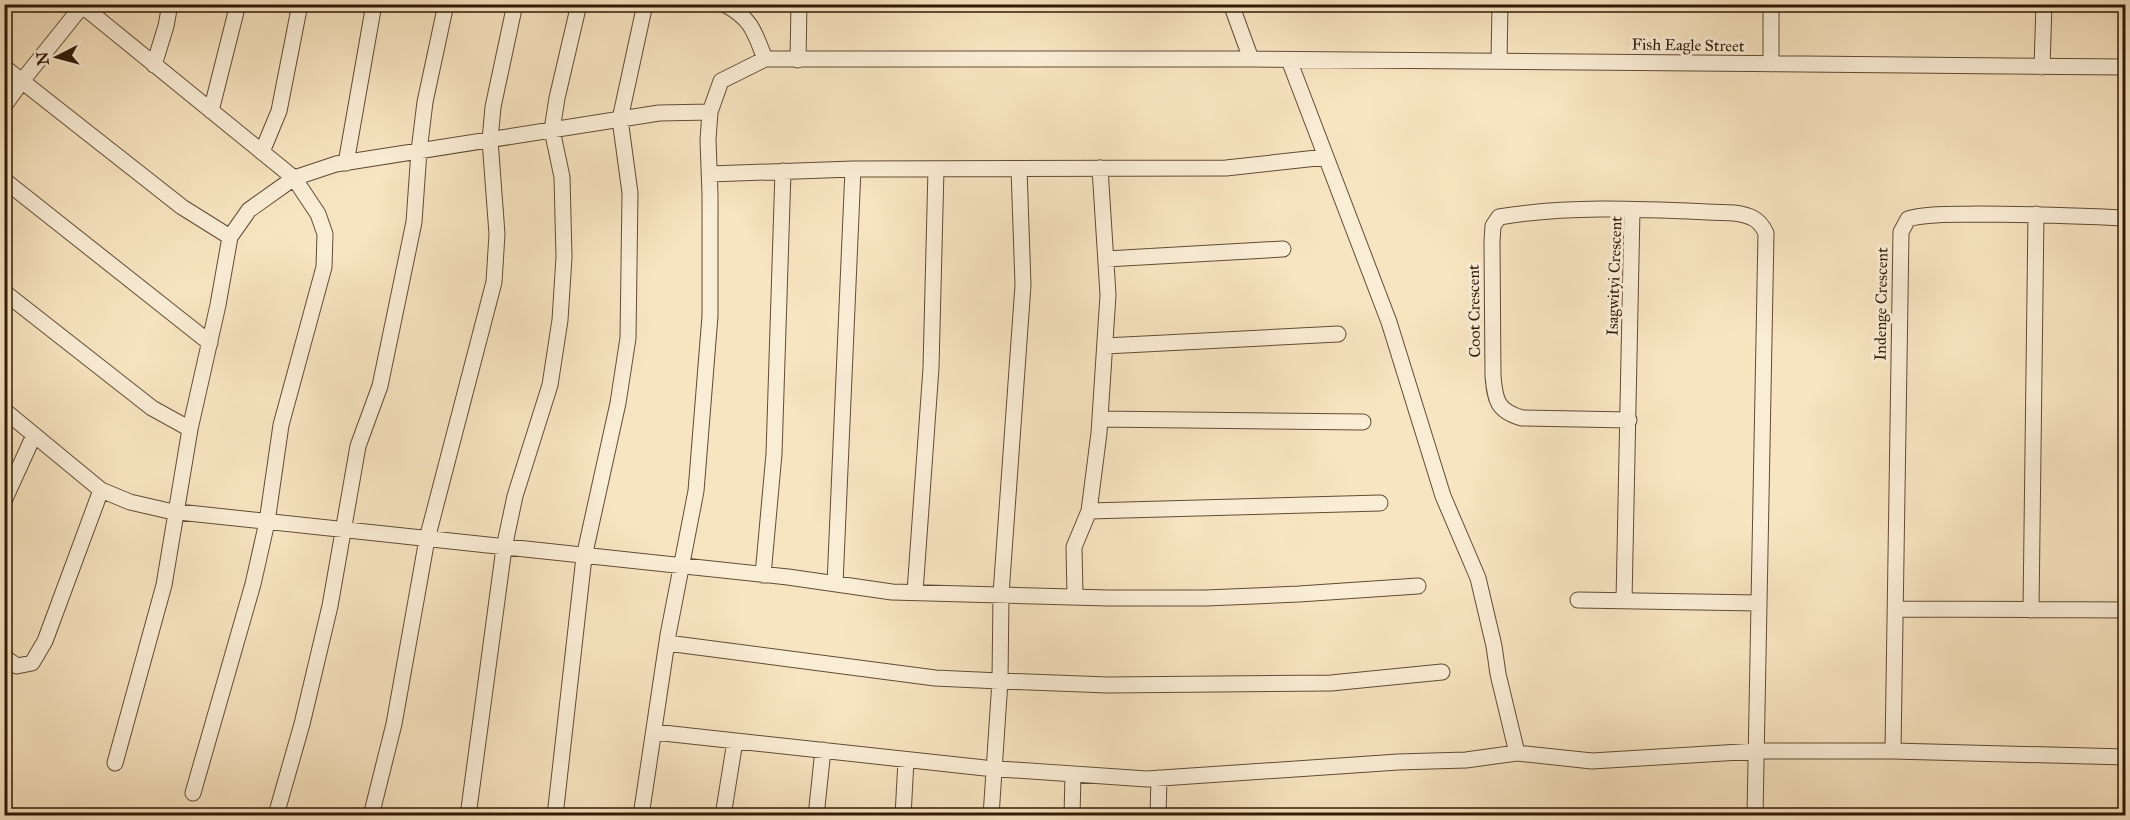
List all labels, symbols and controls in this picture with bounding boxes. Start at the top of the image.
north arrow [27,27,87,87]
street label: Fish Eagle Street [1631,35,1745,56]
text: N [32,50,53,66]
street label: Isagwityi Crescent [1602,216,1627,336]
street label: Indenge Crescent [1871,247,1892,361]
street label: Coot Crescent [1464,264,1484,358]

